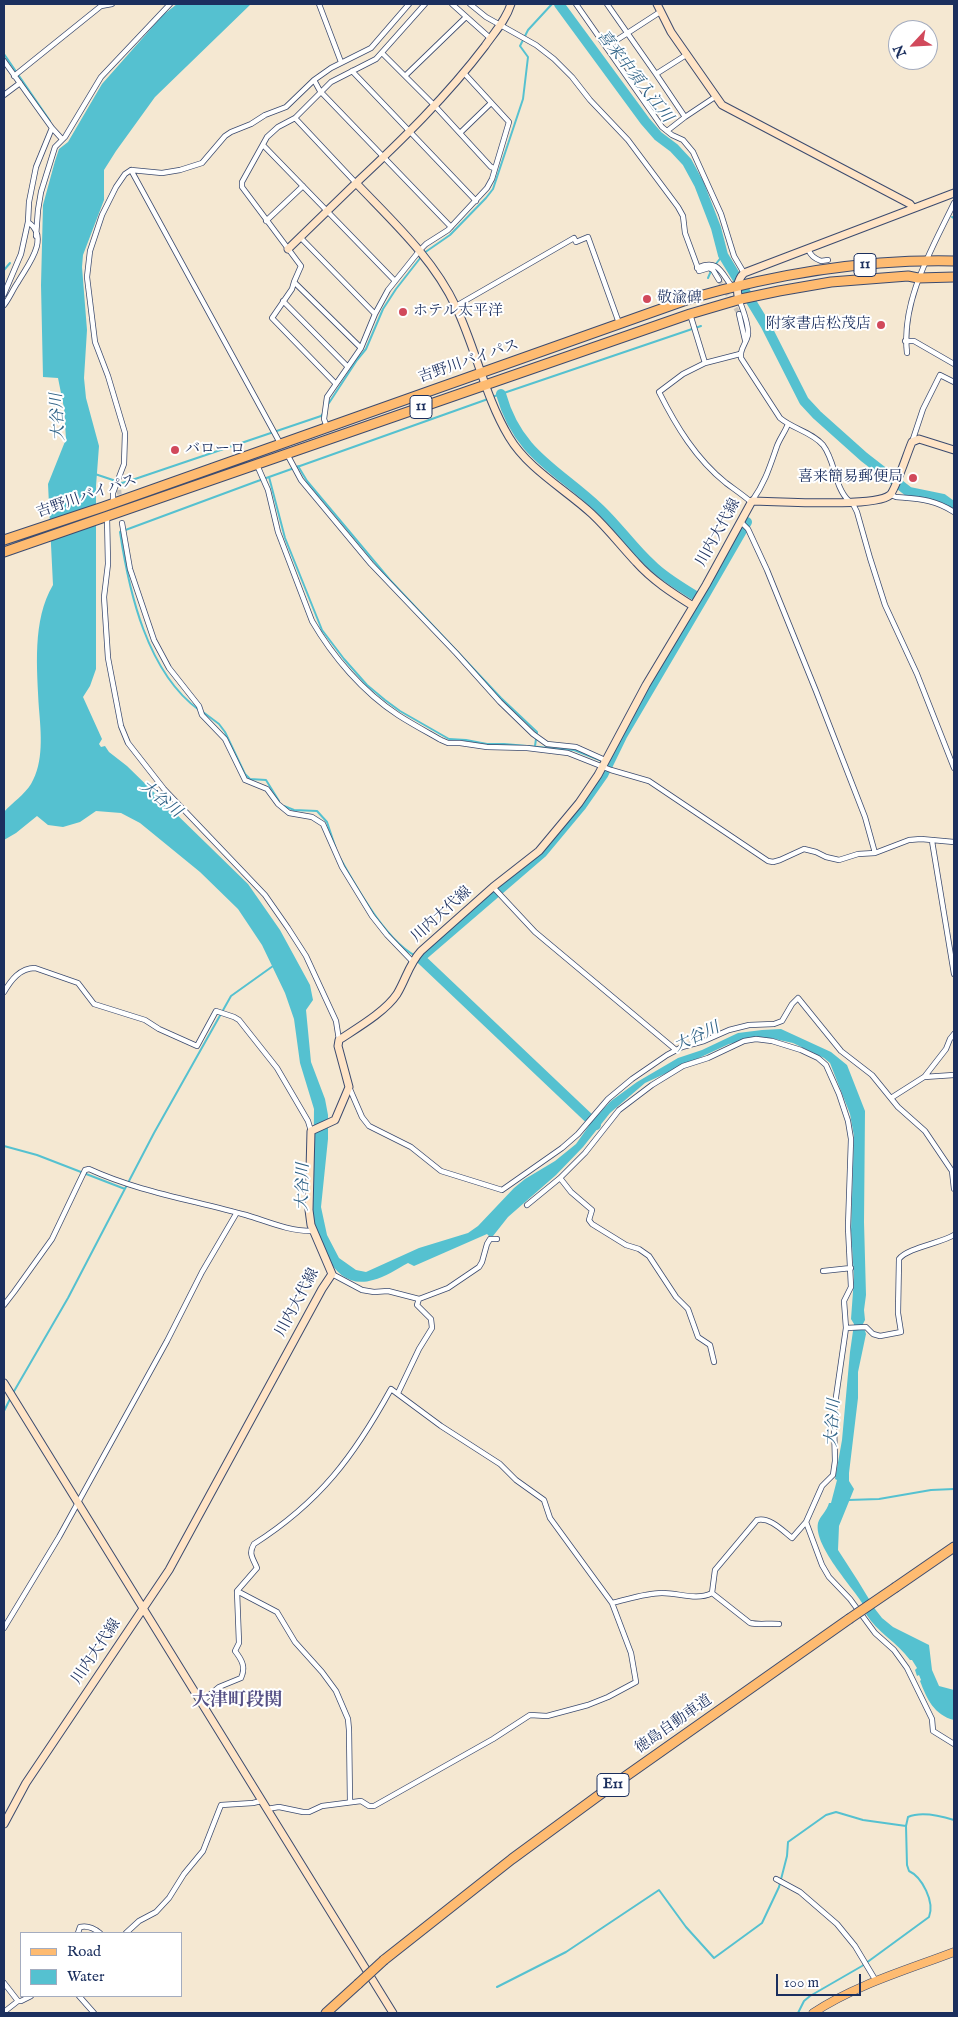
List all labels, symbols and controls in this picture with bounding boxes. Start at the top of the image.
north arrow [888,20,938,70]
water label: 喜来中須入江川 [592,27,676,127]
text: N [890,42,911,60]
road number: 11 [854,254,876,276]
place label: 敬渝碑 [657,290,702,308]
marker: 敬渝碑 [641,293,653,305]
place label: ホテル太平洋 [413,303,503,321]
marker: ホテル太平洋 [397,306,409,318]
place label: 附家書店松茂店 [766,316,871,334]
marker: 附家書店松茂店 [875,319,887,331]
street label: 吉野川バイパス [416,336,522,388]
water label: 大谷川 [48,393,70,441]
road number: 11 [410,396,432,418]
place label: バローロ [185,441,245,459]
marker: バローロ [169,444,181,456]
place label: 喜来簡易郵便局 [798,469,903,487]
street label: 吉野川バイパス [34,471,140,523]
marker: 喜来簡易郵便局 [907,472,919,484]
street label: 川内大代線 [693,496,745,570]
water label: 大谷川 [135,777,185,823]
street label: 川内大代線 [408,883,476,947]
water label: 大谷川 [671,1019,723,1057]
water label: 大谷川 [294,1163,314,1211]
street label: 川内大代線 [272,1266,324,1340]
water label: 大谷川 [823,1398,845,1448]
street label: 川内大代線 [69,1616,125,1688]
district label: 大津町段関 [192,1690,282,1712]
street label: 徳島自動車道 [632,1692,716,1758]
road number: E11 [597,1774,629,1796]
legend [20,1932,182,1997]
text: Road [67,1942,101,1961]
scale bar [778,1964,863,1996]
text: Water [67,1967,104,1986]
text: 100 m [784,1973,819,1992]

